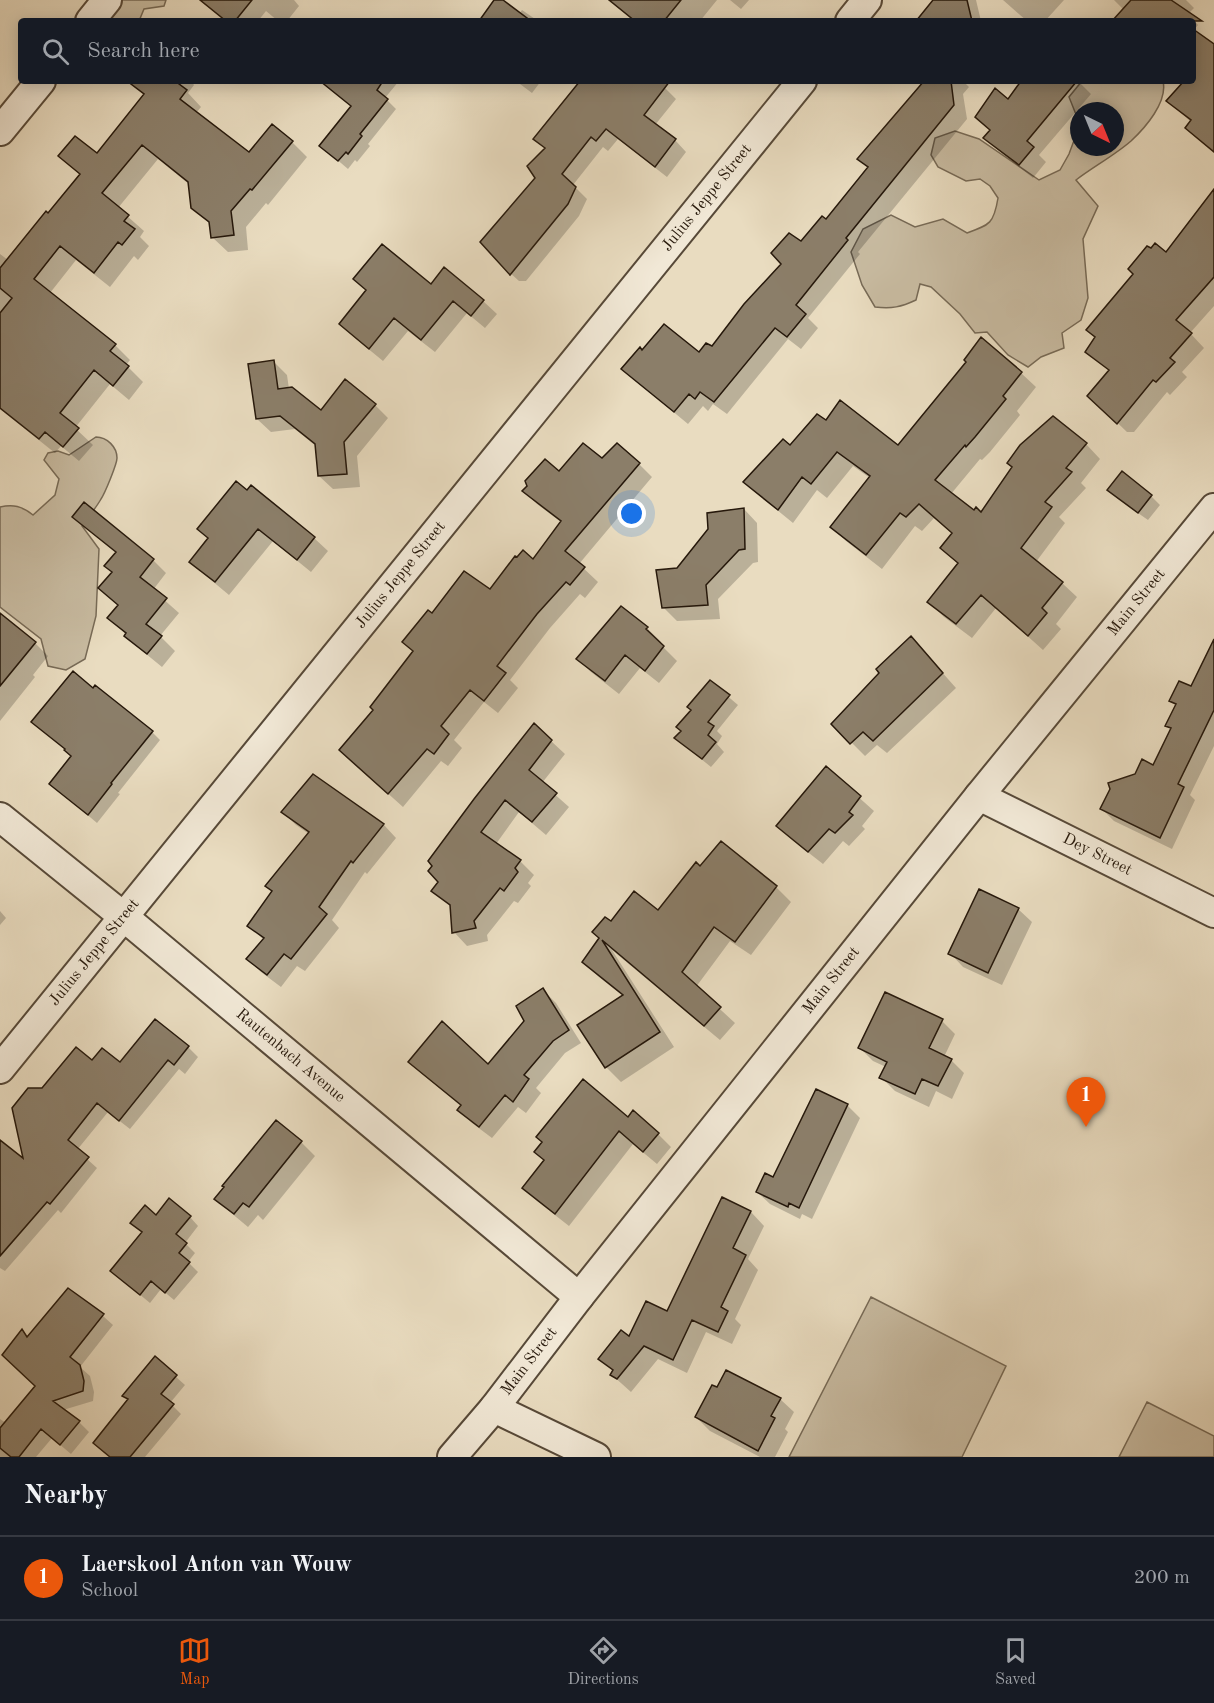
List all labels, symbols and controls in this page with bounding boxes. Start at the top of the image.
search box [18,18,1196,84]
icon: search [39,35,72,68]
text: Search here [87,40,200,62]
north arrow [1070,102,1124,156]
street label: Julius Jeppe Street [659,141,755,254]
your location [617,499,646,528]
street label: Julius Jeppe Street [353,518,449,632]
street label: Main Street [1105,566,1169,639]
street label: Dey Street [1060,831,1135,879]
street label: Julius Jeppe Street [46,896,143,1009]
street label: Main Street [800,944,863,1018]
street label: Rautenbach Avenue [233,1006,348,1106]
pin: 1 [1066,1078,1106,1127]
street label: Main Street [498,1324,561,1399]
text: Nearby [24,1483,108,1509]
text: Laerskool Anton van Wouw [81,1554,352,1576]
text: 1 [38,1568,49,1588]
text: 200 m [1134,1568,1190,1588]
text: School [81,1581,138,1601]
tab: Map [178,1634,211,1690]
tab: Directions [568,1634,639,1690]
tab: Saved [995,1634,1036,1690]

